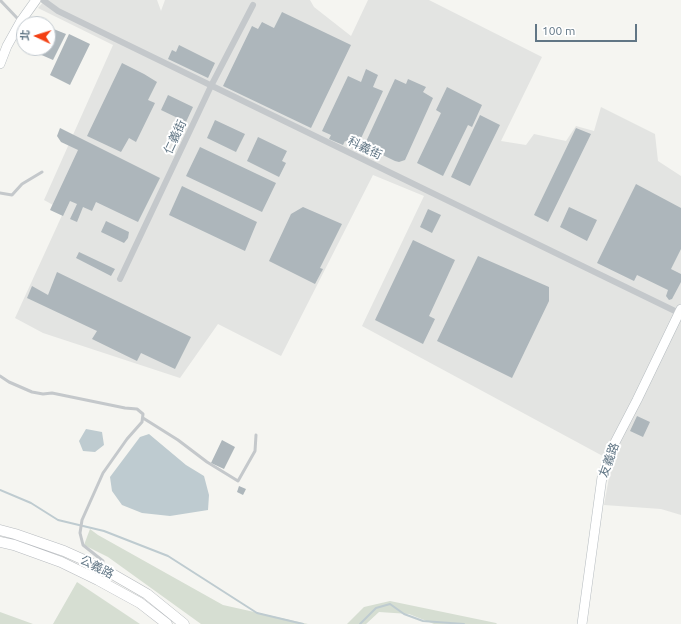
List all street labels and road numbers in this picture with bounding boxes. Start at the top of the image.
street label: 仁義街 [161,118,189,156]
street label: 科義街 [346,134,384,162]
street label: 友義路 [596,441,622,479]
street label: 公義路 [78,552,116,582]

